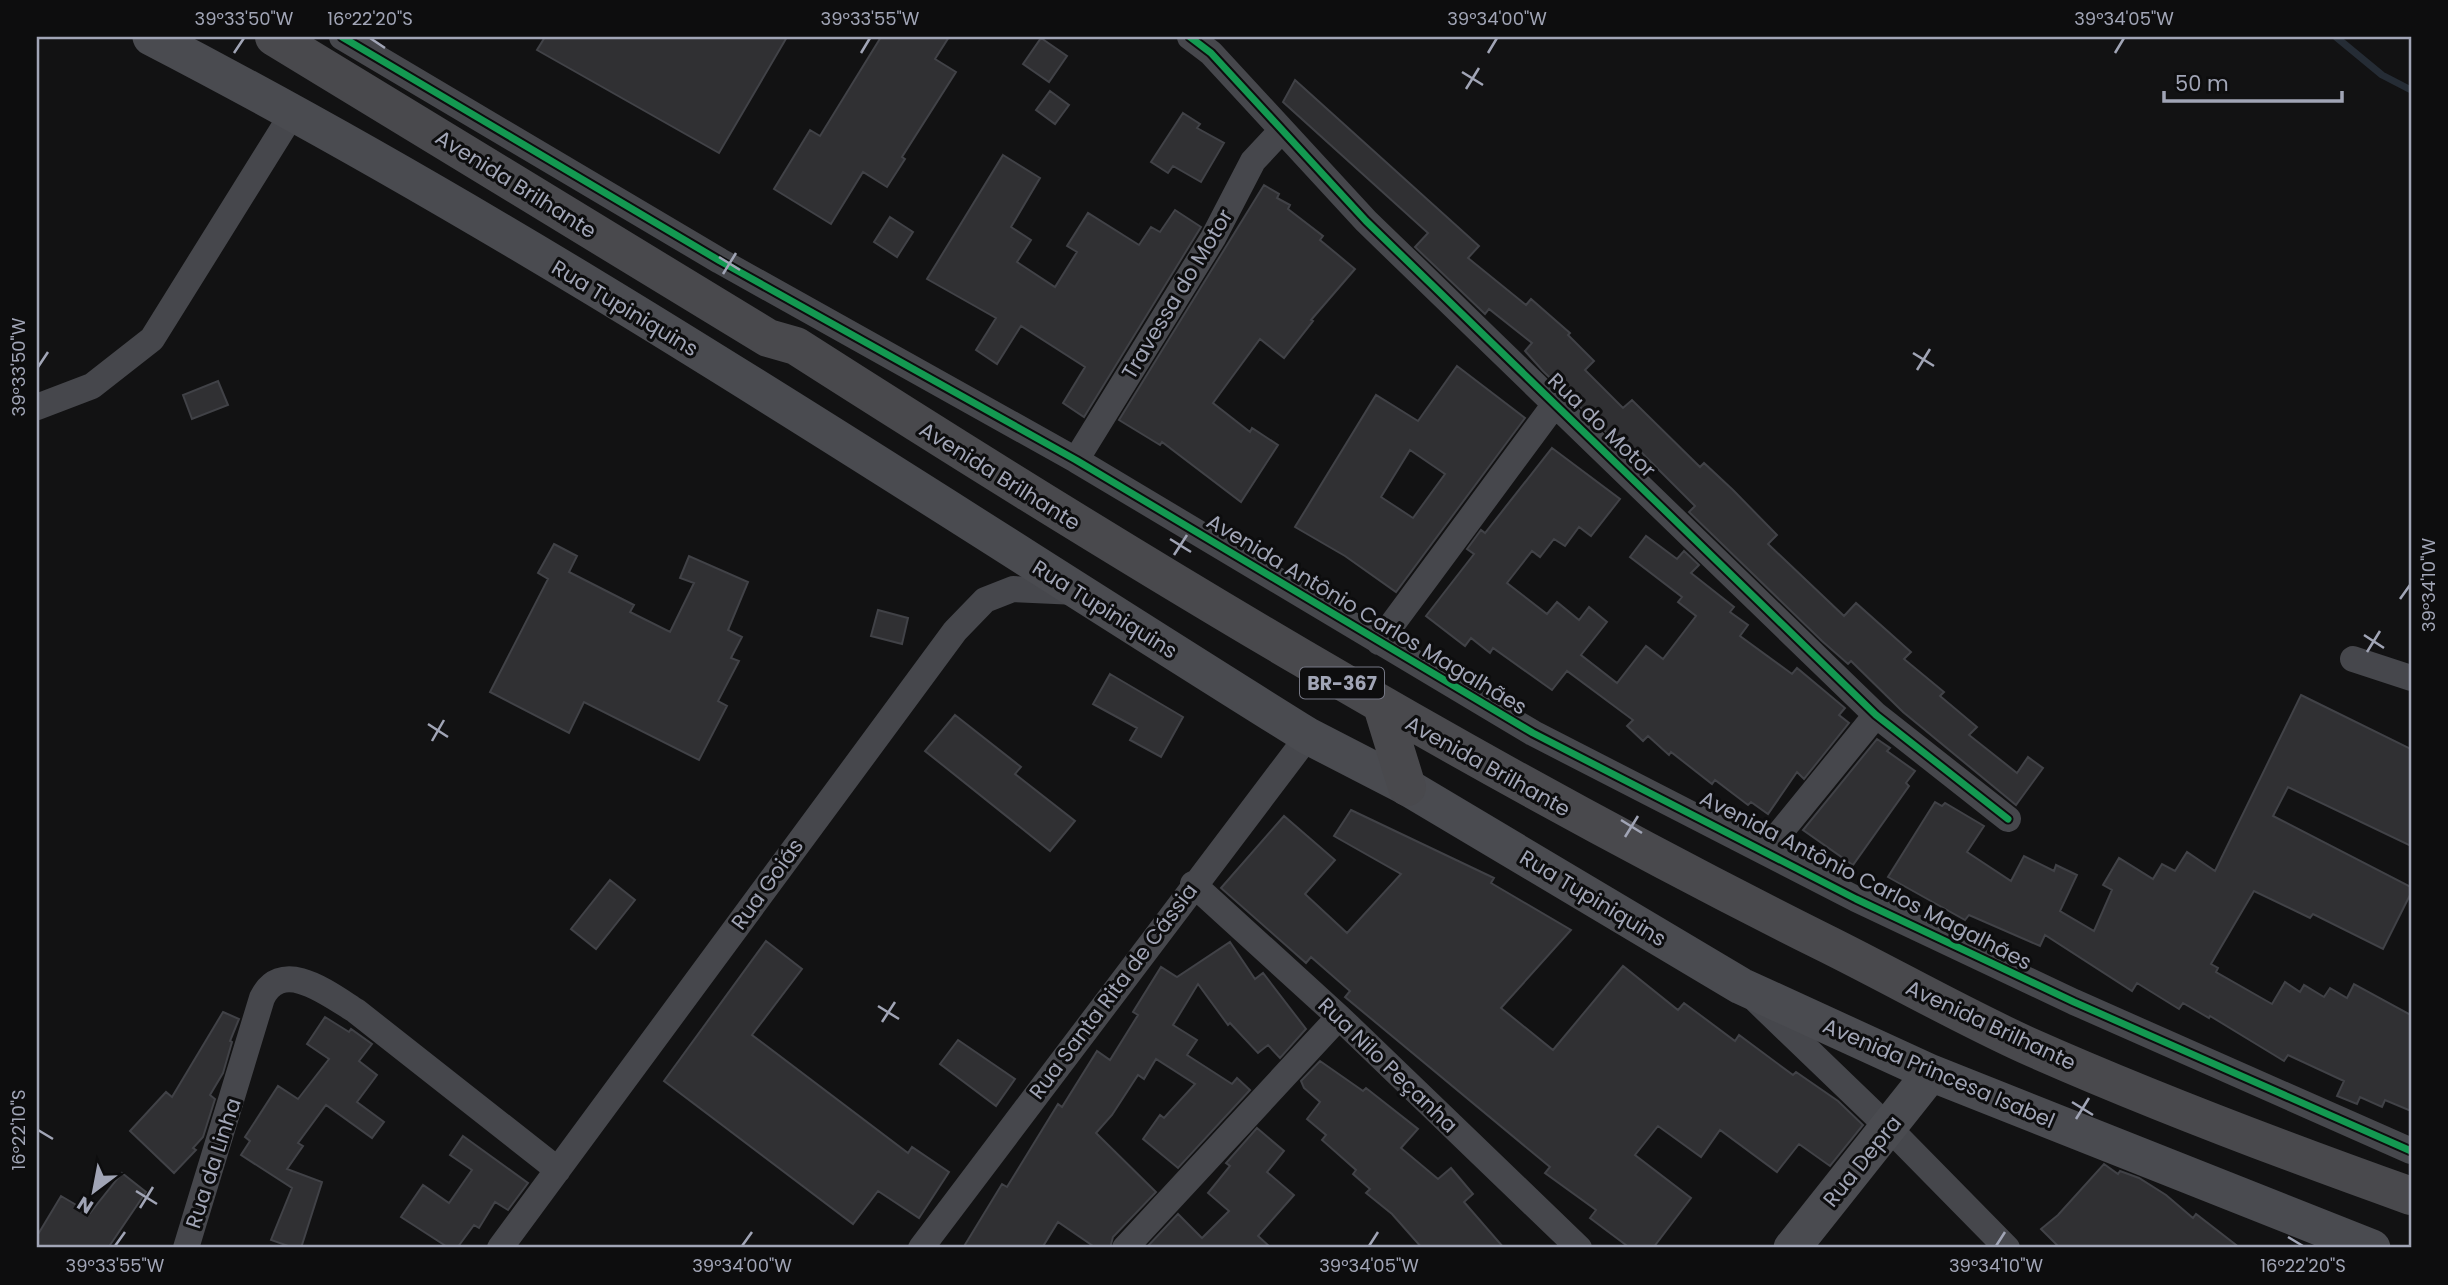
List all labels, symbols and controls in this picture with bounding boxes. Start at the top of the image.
text: 39°33'50"W [195,6,294,31]
text: 16°22'20"S [327,6,413,31]
text: 39°33'55"W [821,6,920,31]
text: 39°34'00"W [1447,6,1547,31]
text: 39°34'05"W [2074,6,2174,31]
scale bar [2164,60,2343,104]
text: 50 m [2175,69,2229,98]
street label: Avenida Brilhante [430,123,602,245]
street label: Travessa do Motor [1115,203,1239,384]
street label: Rua Tupiniquins [546,253,704,363]
text: 39°33'50"W [6,317,31,416]
street label: Rua do Motor [1542,366,1662,484]
street label: Avenida Brilhante [914,415,1086,537]
street label: Avenida Antônio Carlos Magalhães [1201,507,1533,721]
text: 39°34'10"W [2416,538,2441,632]
street label: Rua Tupiniquins [1027,553,1183,665]
road number: BR-367 [1300,668,1384,698]
street label: Avenida Brilhante [1400,709,1576,823]
street label: Avenida Antônio Carlos Magalhães [1695,783,2037,977]
street label: Rua Goiás [724,833,810,935]
street label: Rua Tupiniquins [1514,843,1672,953]
street label: Rua Santa Rita de Cássia [1022,877,1204,1105]
street label: Avenida Brilhante [1901,973,2081,1077]
street label: Rua Nilo Peçanha [1312,991,1464,1139]
street label: Avenida Princesa Isabel [1819,1011,2059,1135]
text: 16°22'10"S [6,1089,31,1171]
street label: Rua da Linha [178,1094,248,1232]
street label: Rua Depra [1816,1109,1908,1213]
north arrow [60,1156,130,1226]
text: N [72,1190,98,1220]
text: 39°33'55"W [66,1253,165,1278]
text: 39°34'00"W [692,1253,792,1278]
text: 39°34'05"W [1319,1253,1419,1278]
text: 39°34'10"W [1949,1253,2043,1278]
text: 16°22'20"S [2260,1253,2346,1278]

